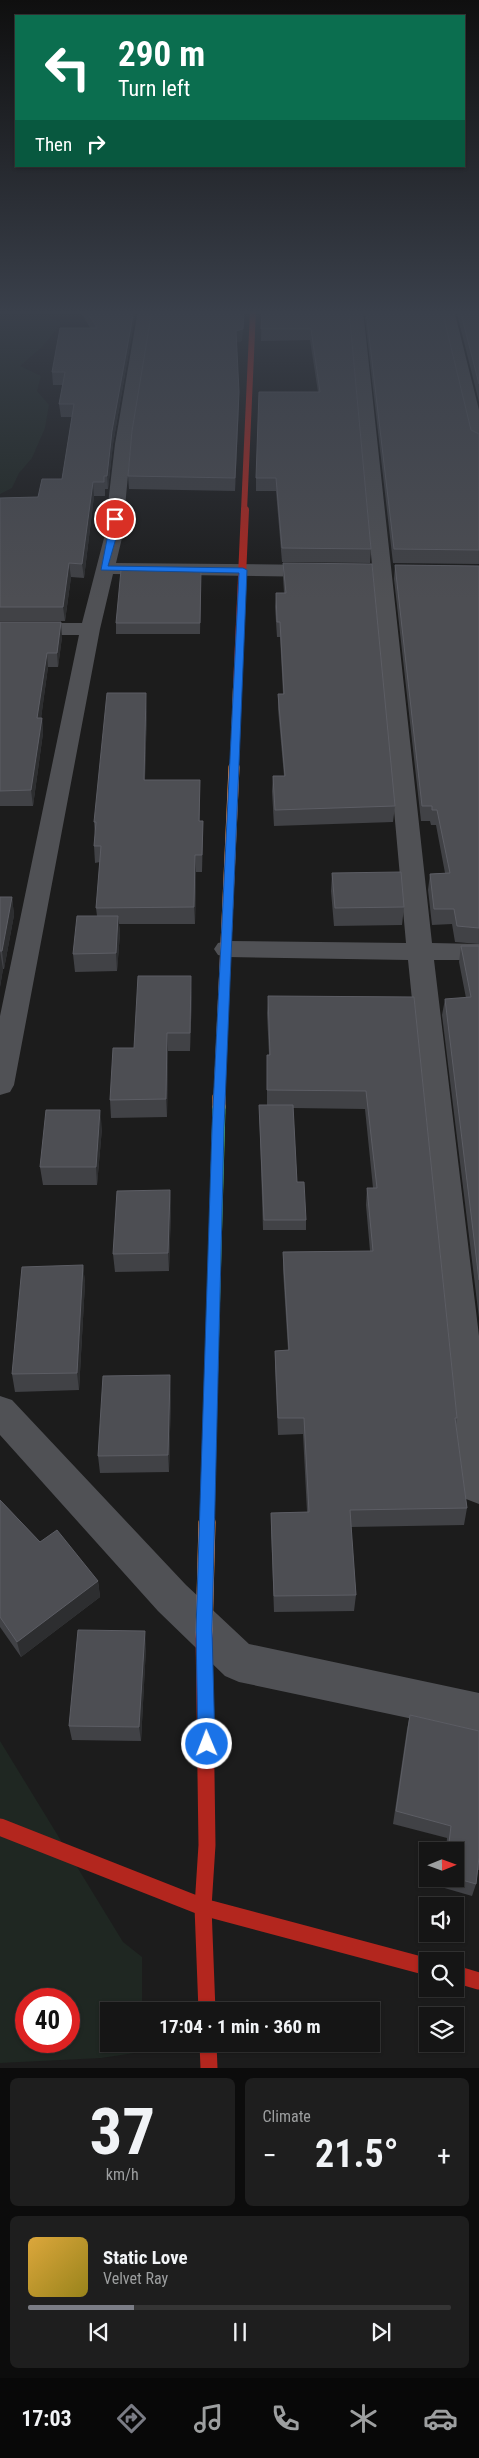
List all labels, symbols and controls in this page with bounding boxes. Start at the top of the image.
text: 290 m [118,34,205,75]
icon: left [35,35,100,100]
text: Turn left [118,76,190,101]
icon: right [82,130,110,158]
text: Then [35,133,72,156]
pin [94,498,136,540]
icon: arrive [101,505,129,533]
position arrow [180,1717,232,1769]
north arrow [419,1842,464,1888]
map controls [419,1842,464,2052]
button: sound [419,1897,464,1942]
button: search [419,1952,464,1997]
speed limit sign: 40 [15,1988,80,2053]
button: layers [419,2007,464,2052]
text: 17:04 · 1 min · 360 m [159,2015,321,2038]
text: 37 [89,2094,155,2170]
text: Climate [263,2107,311,2126]
text: 21.5° [315,2132,399,2176]
text: − [263,2139,277,2172]
text: + [437,2139,451,2172]
text: km/h [106,2165,139,2184]
text: Static Love [103,2246,188,2269]
text: Velvet Ray [103,2269,168,2288]
icon: previous [85,2318,113,2346]
icon: pause [226,2318,254,2346]
icon: next [367,2318,395,2346]
icon: directions [114,2401,149,2436]
icon: music [191,2401,226,2436]
icon: phone [268,2401,303,2436]
icon: climate [346,2401,381,2436]
icon: car [423,2401,458,2436]
text: 17:03 [21,2406,72,2431]

